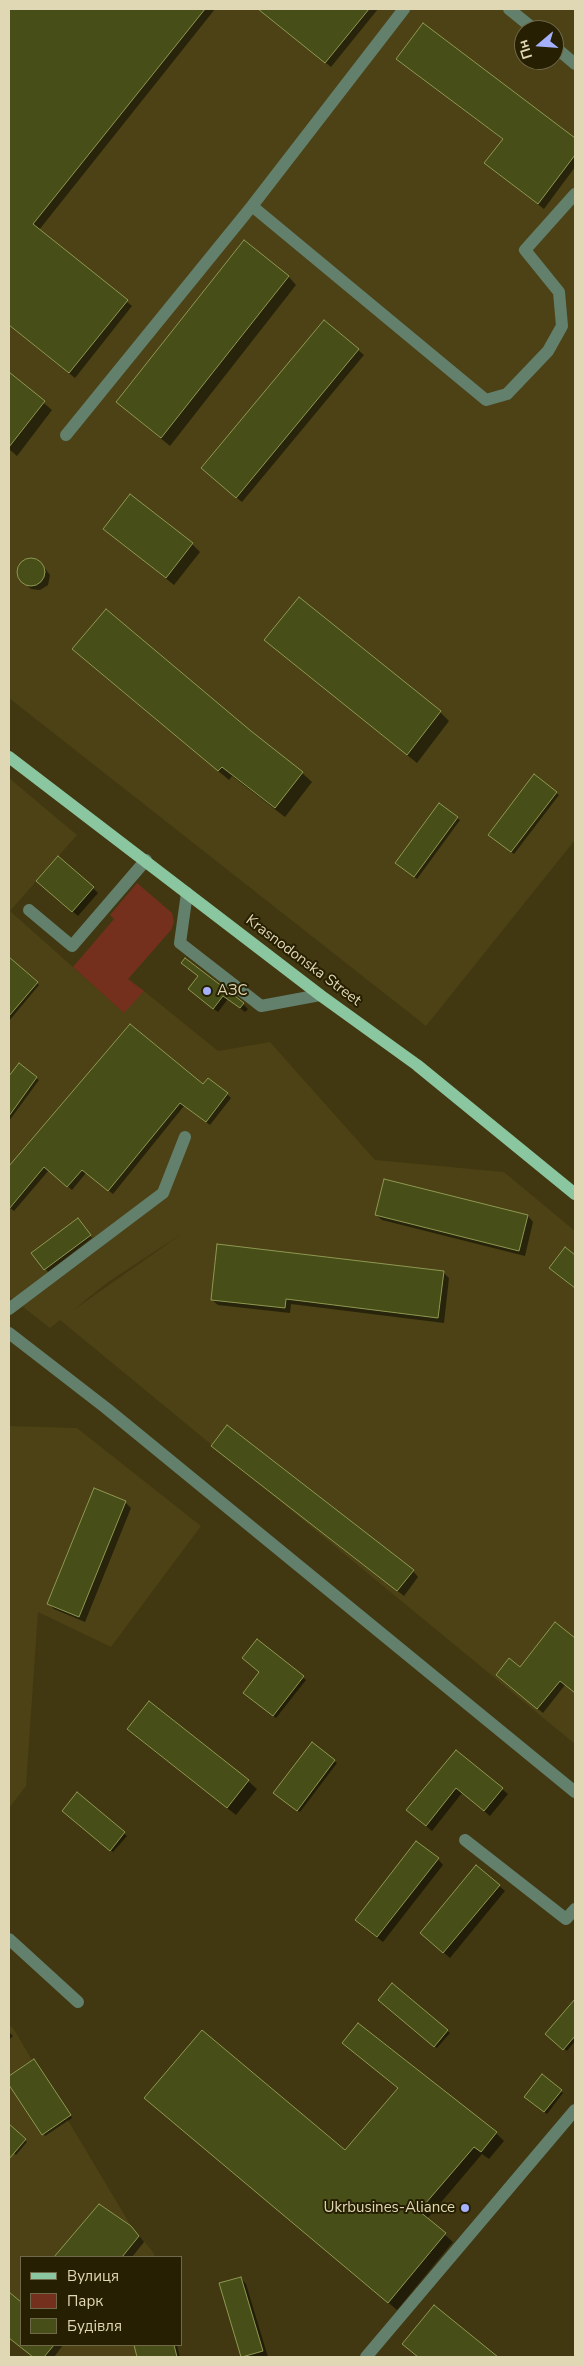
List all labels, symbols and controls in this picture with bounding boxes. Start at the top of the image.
north arrow [514,20,564,70]
text: Пн [513,37,537,62]
street label: Krasnodonska Street [242,912,364,1010]
place label: АЗС [217,982,248,1000]
marker: АЗС [201,985,213,997]
place label: Ukrbusines-Aliance [323,2199,455,2217]
marker: Ukrbusines-Aliance [459,2202,471,2214]
legend [20,2256,182,2346]
text: Вулиця [67,2266,119,2286]
text: Парк [67,2291,103,2311]
text: Будівля [67,2316,122,2336]

